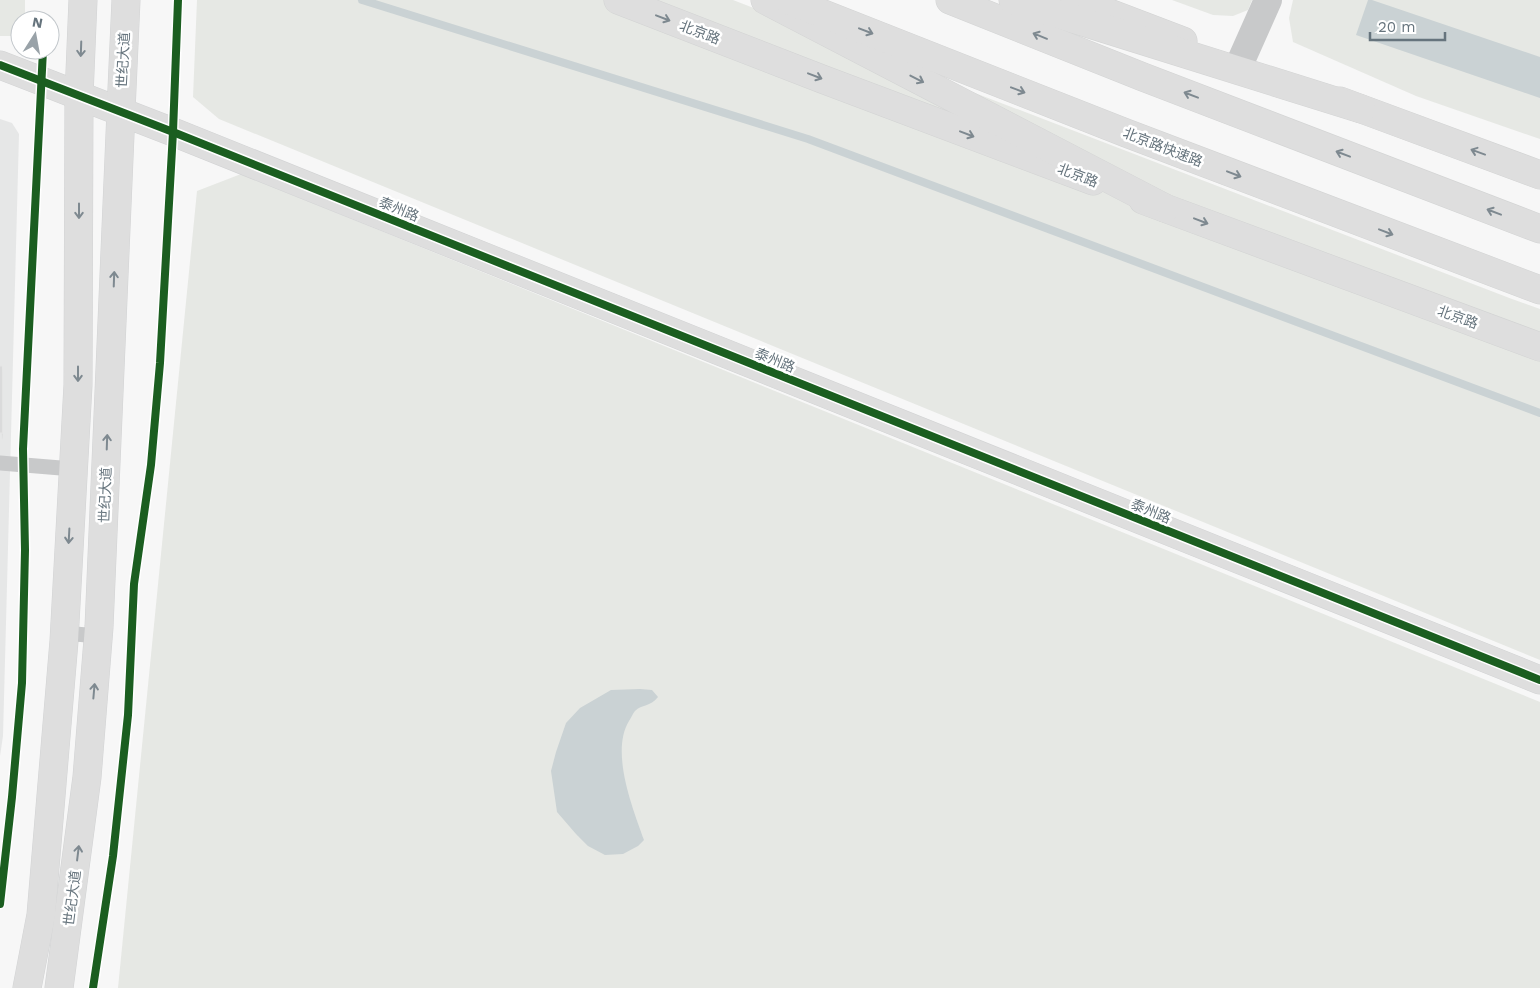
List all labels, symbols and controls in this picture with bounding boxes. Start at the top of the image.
north arrow [10,10,60,60]
scale bar [1370,10,1445,42]
text: N [31,13,44,31]
one-way arrow [655,13,670,23]
street label: 北京路 [678,17,722,47]
text: 20 m [1378,18,1416,36]
one-way arrow [859,27,874,36]
one-way arrow [1033,31,1048,40]
street label: 世纪大道 [114,32,132,88]
one-way arrow [76,40,86,56]
one-way arrow [807,72,822,82]
one-way arrow [909,74,924,84]
one-way arrow [1009,86,1025,95]
one-way arrow [1184,90,1199,100]
street label: 北京路快速路 [1121,124,1205,170]
one-way arrow [959,130,974,139]
one-way arrow [1471,147,1486,156]
one-way arrow [1336,149,1351,158]
street label: 北京路 [1056,160,1100,190]
one-way arrow [1226,170,1242,179]
street label: 泰州路 [377,194,421,224]
one-way arrow [74,202,84,219]
one-way arrow [1487,207,1503,216]
one-way arrow [1193,217,1208,226]
one-way arrow [1378,228,1394,237]
one-way arrow [109,272,118,288]
street label: 北京路 [1436,302,1480,332]
street label: 泰州路 [753,345,797,375]
one-way arrow [73,365,83,381]
one-way arrow [102,434,112,450]
street label: 世纪大道 [96,467,114,523]
street label: 泰州路 [1129,496,1173,526]
one-way arrow [65,528,74,544]
one-way arrow [89,684,99,700]
one-way arrow [73,845,83,861]
street label: 世纪大道 [61,869,83,927]

